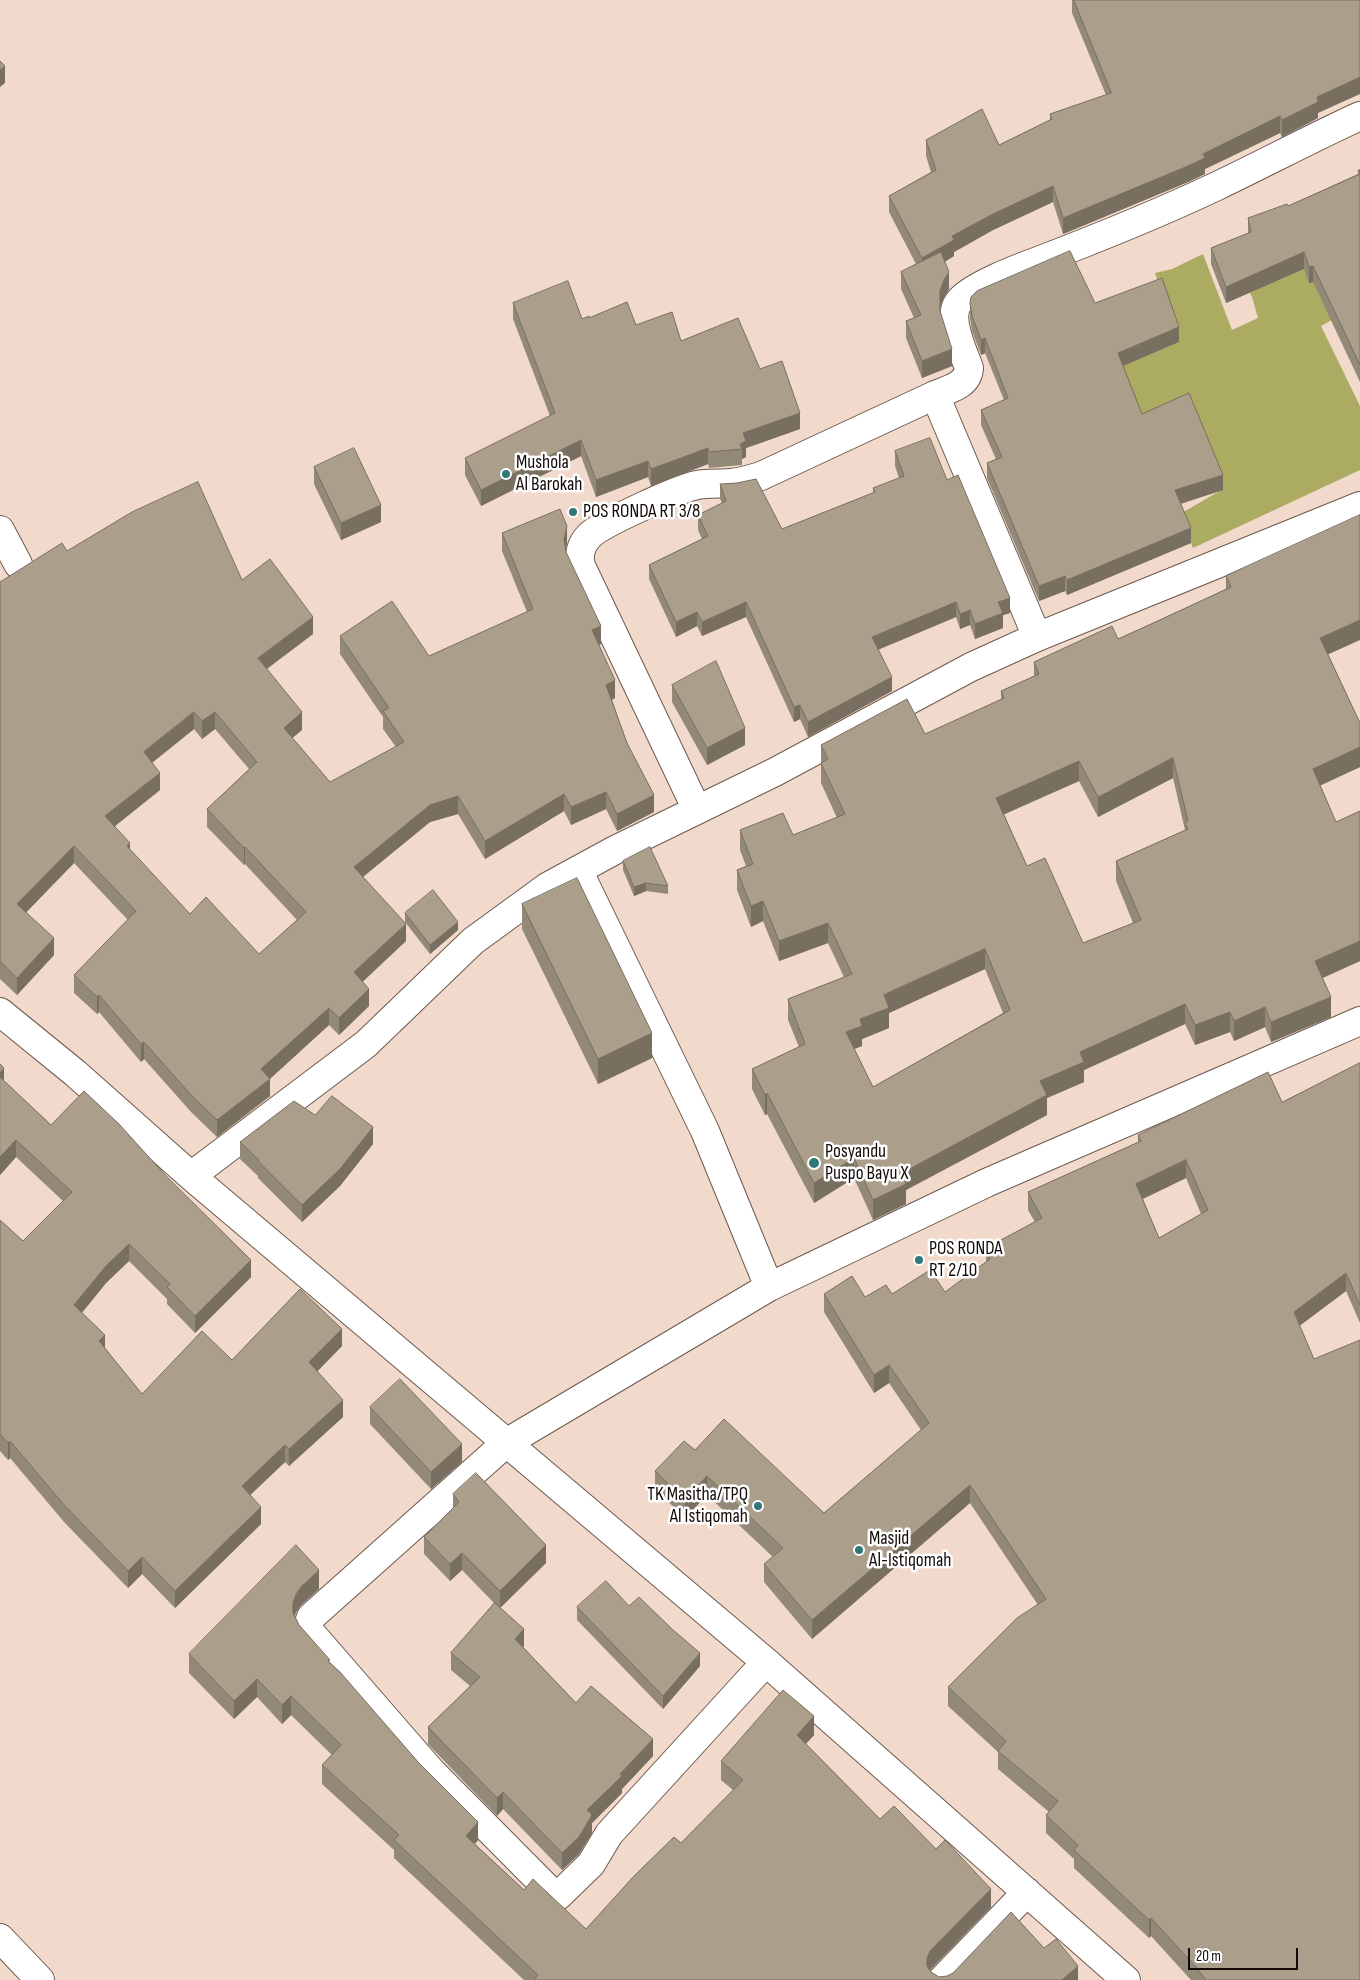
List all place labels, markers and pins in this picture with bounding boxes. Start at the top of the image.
place label: Mushola Al Barokah [516,452,582,496]
marker: Mushola Al Barokah [500,468,512,480]
place label: POS RONDA RT 3/8 [583,501,700,523]
marker: POS RONDA RT 3/8 [567,506,579,518]
place label: Posyandu Puspo Bayu X [825,1141,909,1185]
marker: Posyandu Puspo Bayu X [807,1156,821,1170]
place label: POS RONDA RT 2/10 [929,1238,1002,1282]
marker: POS RONDA RT 2/10 [913,1254,925,1266]
place label: TK Masitha/TPQ Al Istiqomah [647,1484,748,1528]
marker: TK Masitha/TPQ Al Istiqomah [752,1500,764,1512]
place label: Masjid Al-Istiqomah [869,1528,951,1572]
marker: Masjid Al-Istiqomah [853,1544,865,1556]

